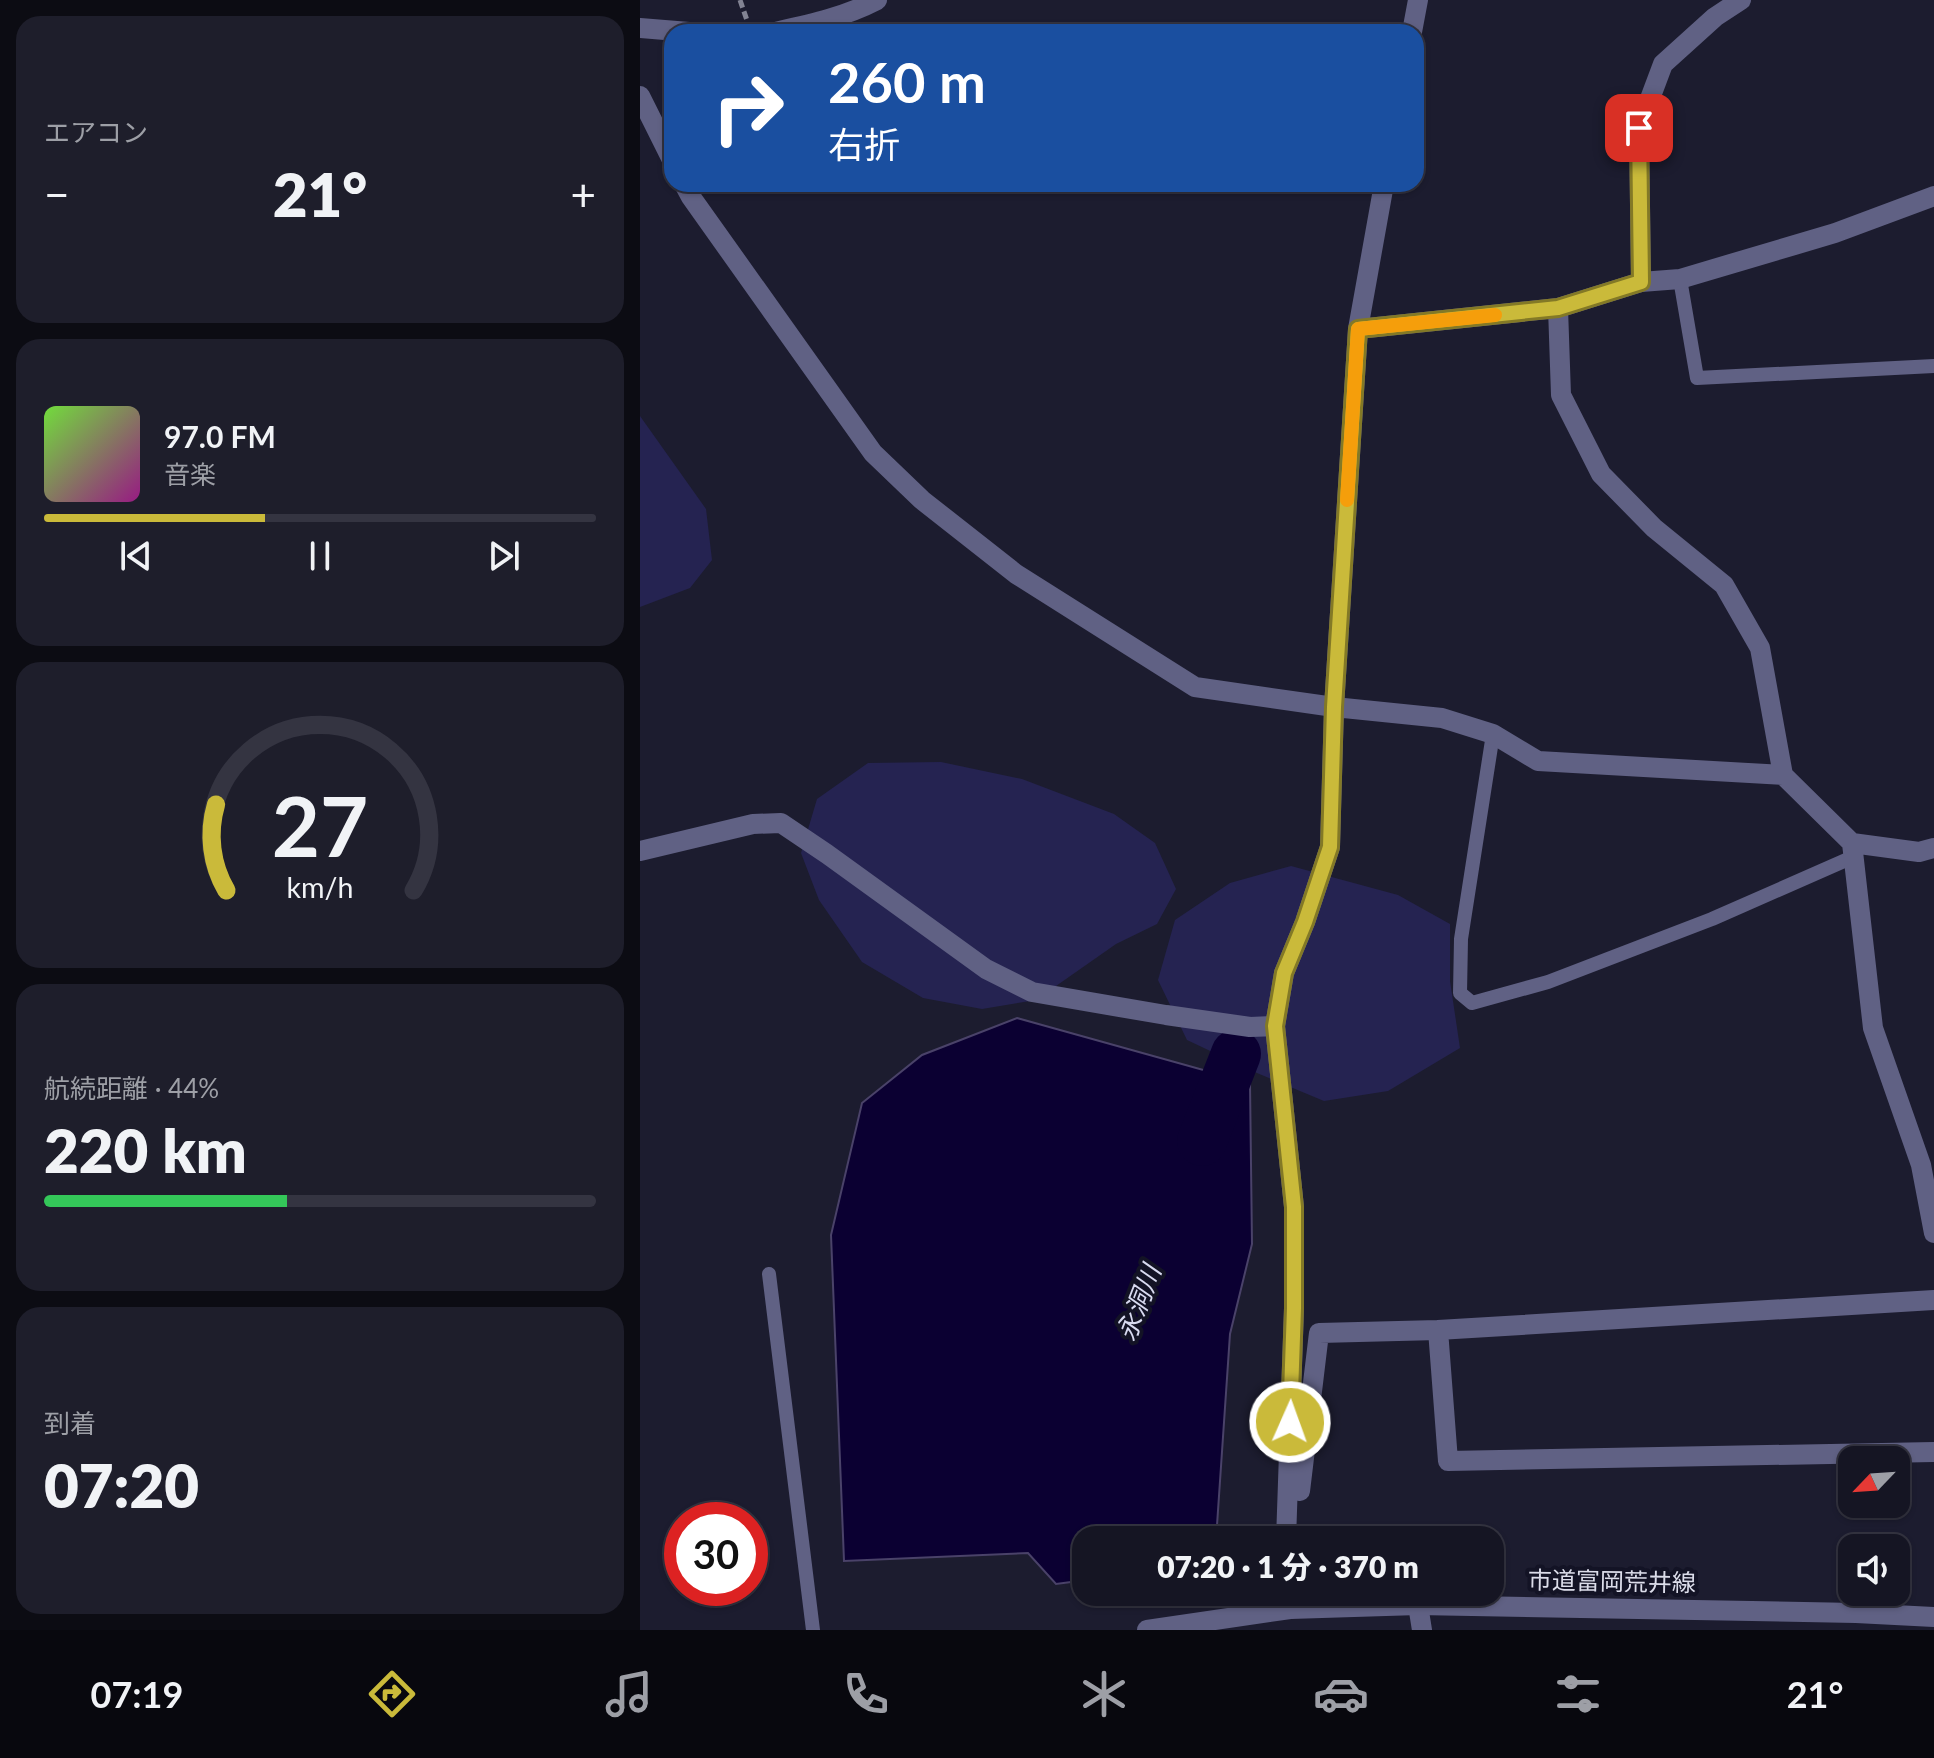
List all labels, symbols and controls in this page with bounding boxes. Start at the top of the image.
text: 260 m [828,48,986,115]
icon: right [696,56,800,160]
pin [1605,94,1673,162]
icon: arrive [1617,106,1661,150]
text: エアコン [44,116,148,148]
text: 右折 [828,122,900,166]
text: 21° [273,158,367,230]
text: − [44,168,70,220]
text: + [570,168,596,220]
text: 97.0 FM [164,418,276,454]
text: 音楽 [164,458,216,490]
icon: previous [114,534,158,578]
icon: pause [298,534,342,578]
icon: next [482,534,526,578]
text: 27 [272,775,368,875]
text: km/h [287,870,353,904]
text: 航続距離 · 44% [44,1072,219,1104]
text: 220 km [44,1114,247,1186]
water label: 永洞川 [1109,1258,1168,1345]
position arrow [1248,1380,1332,1464]
text: 到着 [44,1407,96,1439]
north arrow [1838,1446,1910,1518]
map controls [1838,1446,1910,1606]
text: 07:20 [44,1449,199,1521]
speed limit sign: 30 [664,1502,768,1606]
button: sound [1838,1534,1910,1606]
text: 07:20 · 1 分 · 370 m [1157,1548,1419,1584]
street label: 市道富岡荒井線 [1528,1565,1696,1596]
icon: directions [364,1666,420,1722]
icon: music [601,1666,657,1722]
icon: phone [838,1666,894,1722]
icon: climate [1076,1666,1132,1722]
icon: car [1313,1666,1369,1722]
icon: filters [1550,1666,1606,1722]
text: 07:19 [91,1672,183,1716]
text: 21° [1787,1672,1843,1716]

